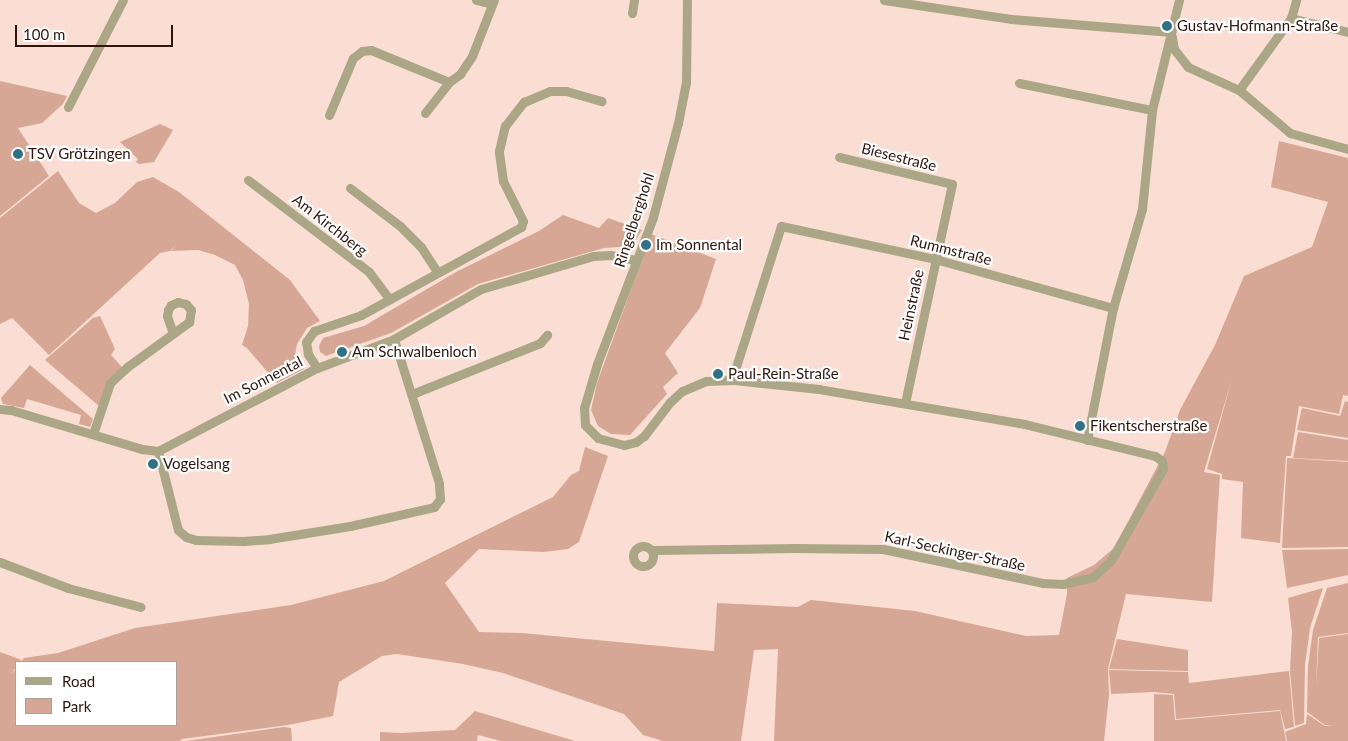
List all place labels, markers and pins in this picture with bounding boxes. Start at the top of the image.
place label: Gustav-Hofmann-Straße [1177,17,1338,35]
marker: Gustav-Hofmann-Straße [1161,20,1173,32]
place label: TSV Grötzingen [28,145,131,163]
marker: TSV Grötzingen [12,148,24,160]
place label: Im Sonnental [656,236,742,254]
marker: Im Sonnental [640,239,652,251]
place label: Am Schwalbenloch [352,343,477,361]
marker: Am Schwalbenloch [336,346,348,358]
place label: Paul-Rein-Straße [728,365,839,383]
marker: Paul-Rein-Straße [712,368,724,380]
place label: Fikentscherstraße [1090,417,1207,435]
marker: Fikentscherstraße [1074,420,1086,432]
place label: Vogelsang [163,455,230,473]
marker: Vogelsang [147,458,159,470]

